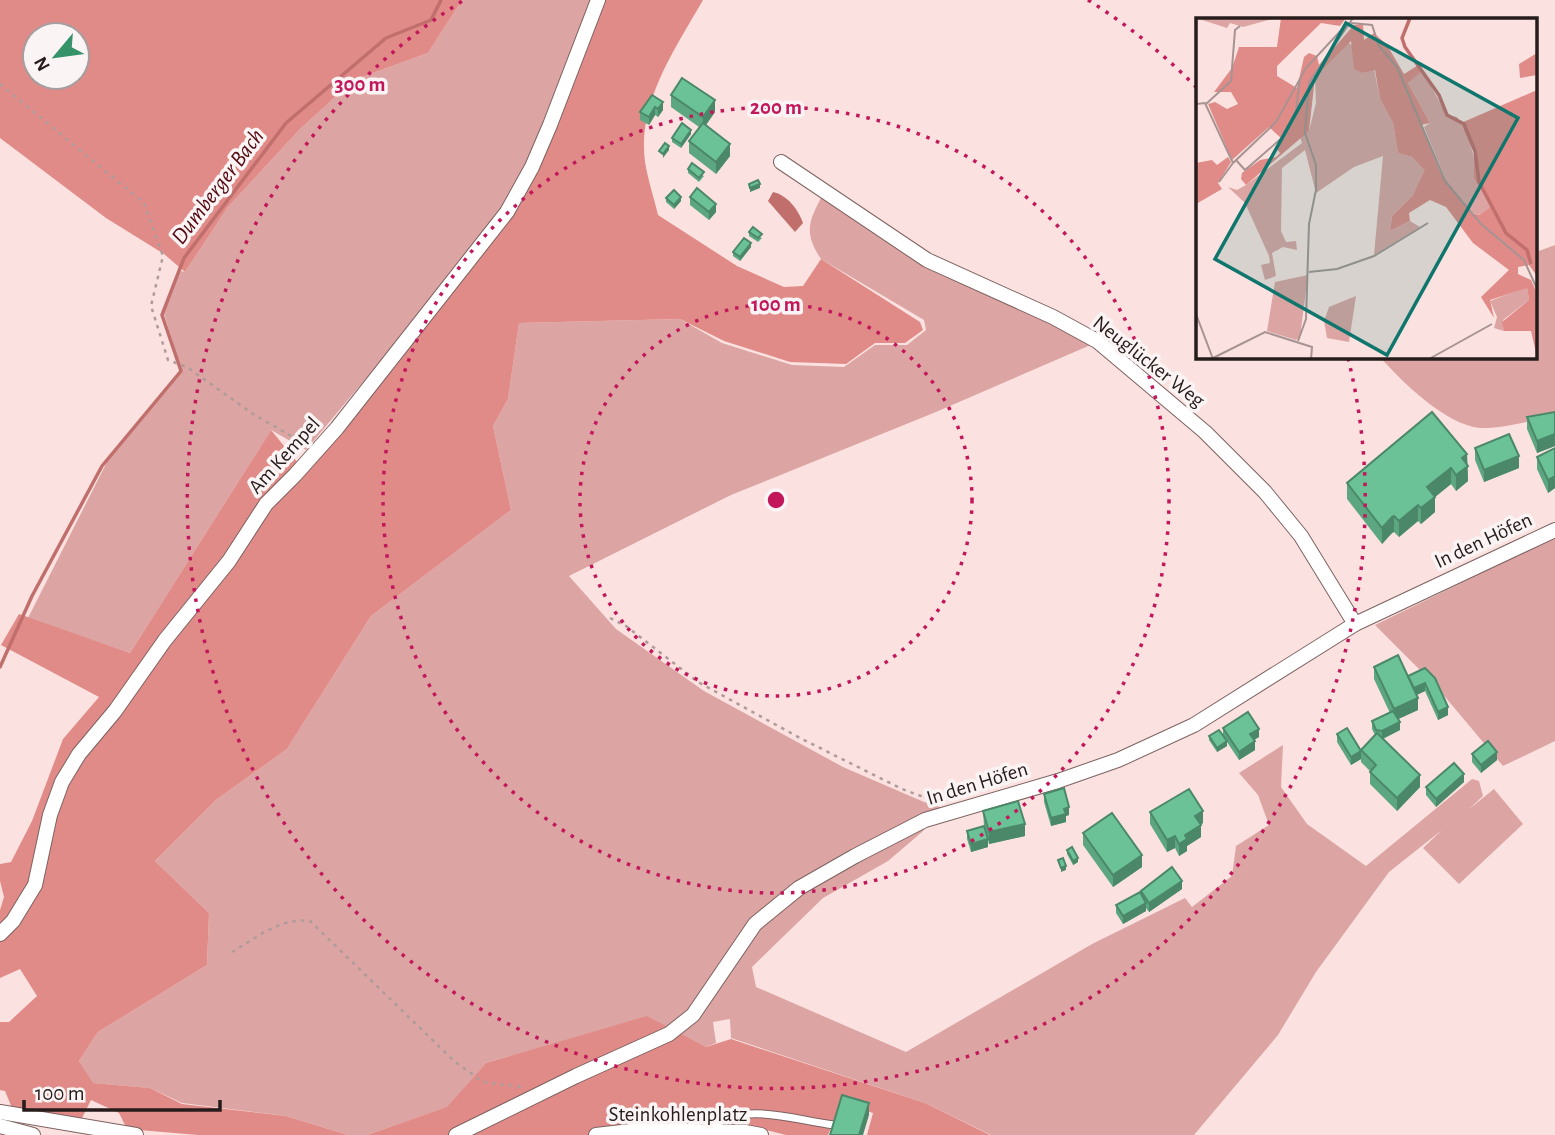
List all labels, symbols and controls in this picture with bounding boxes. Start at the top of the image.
inset map [1196,18,1538,359]
north arrow [21,21,91,91]
text: N [31,53,54,74]
text: 300 m [334,74,386,95]
text: 200 m [750,97,802,118]
water label: Dumberger Bach [168,125,269,249]
text: 100 m [751,294,801,315]
street label: Neuglücker Weg [1089,312,1209,412]
street label: Am Kempel [245,413,324,498]
centre of rings [764,488,788,512]
street label: In den Höfen [1431,509,1535,572]
street label: In den Höfen [924,758,1030,809]
scale bar [24,1068,220,1112]
text: 100 m [35,1083,85,1104]
street label: Steinkohlenplatz [608,1104,748,1125]

